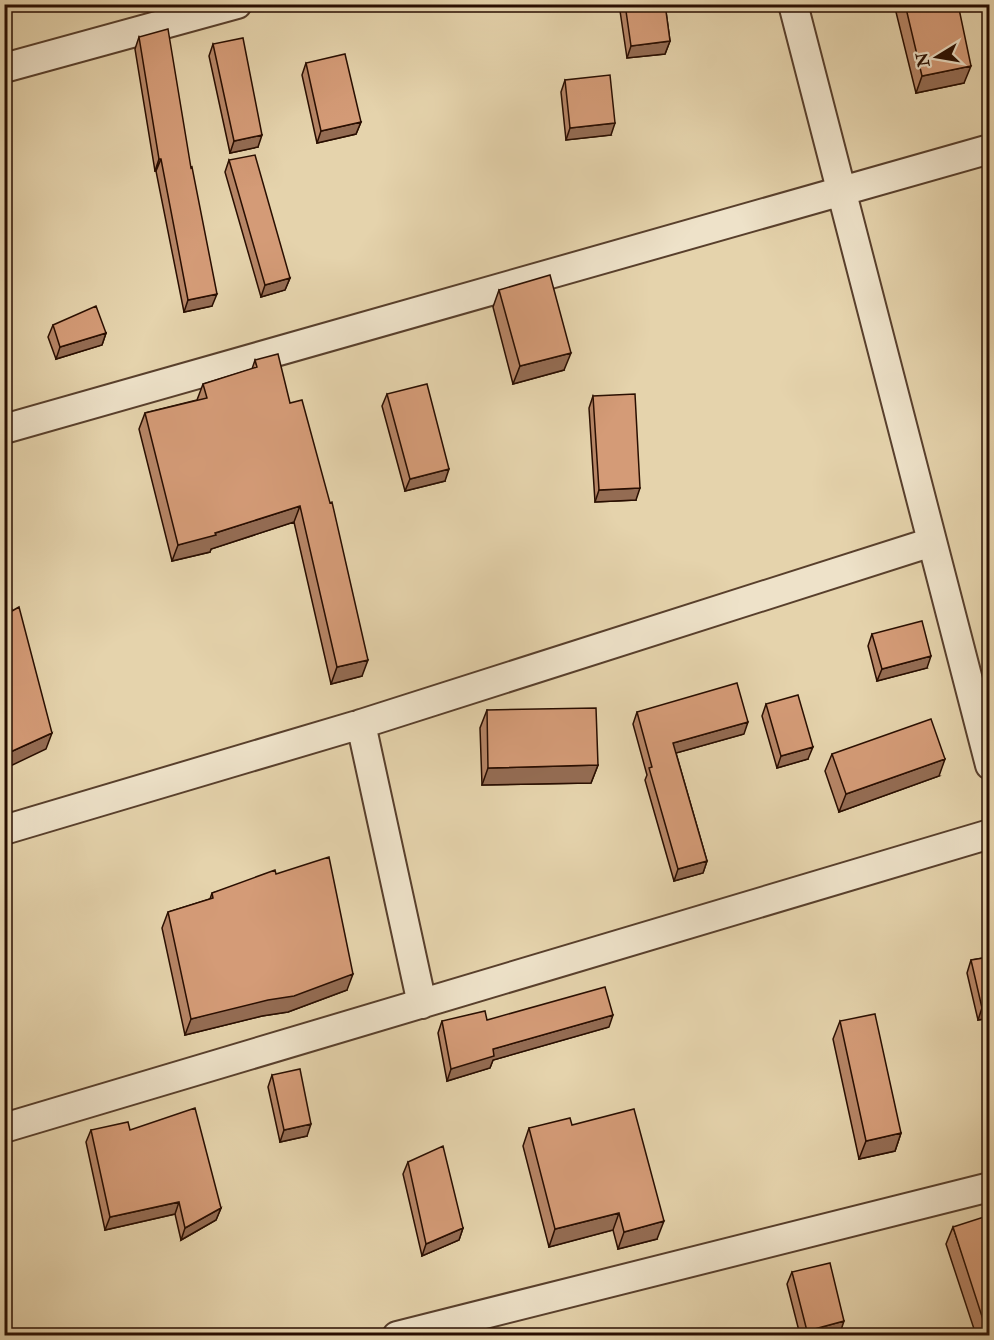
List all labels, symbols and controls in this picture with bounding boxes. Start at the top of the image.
north arrow [907,27,967,87]
text: N [912,50,935,70]

